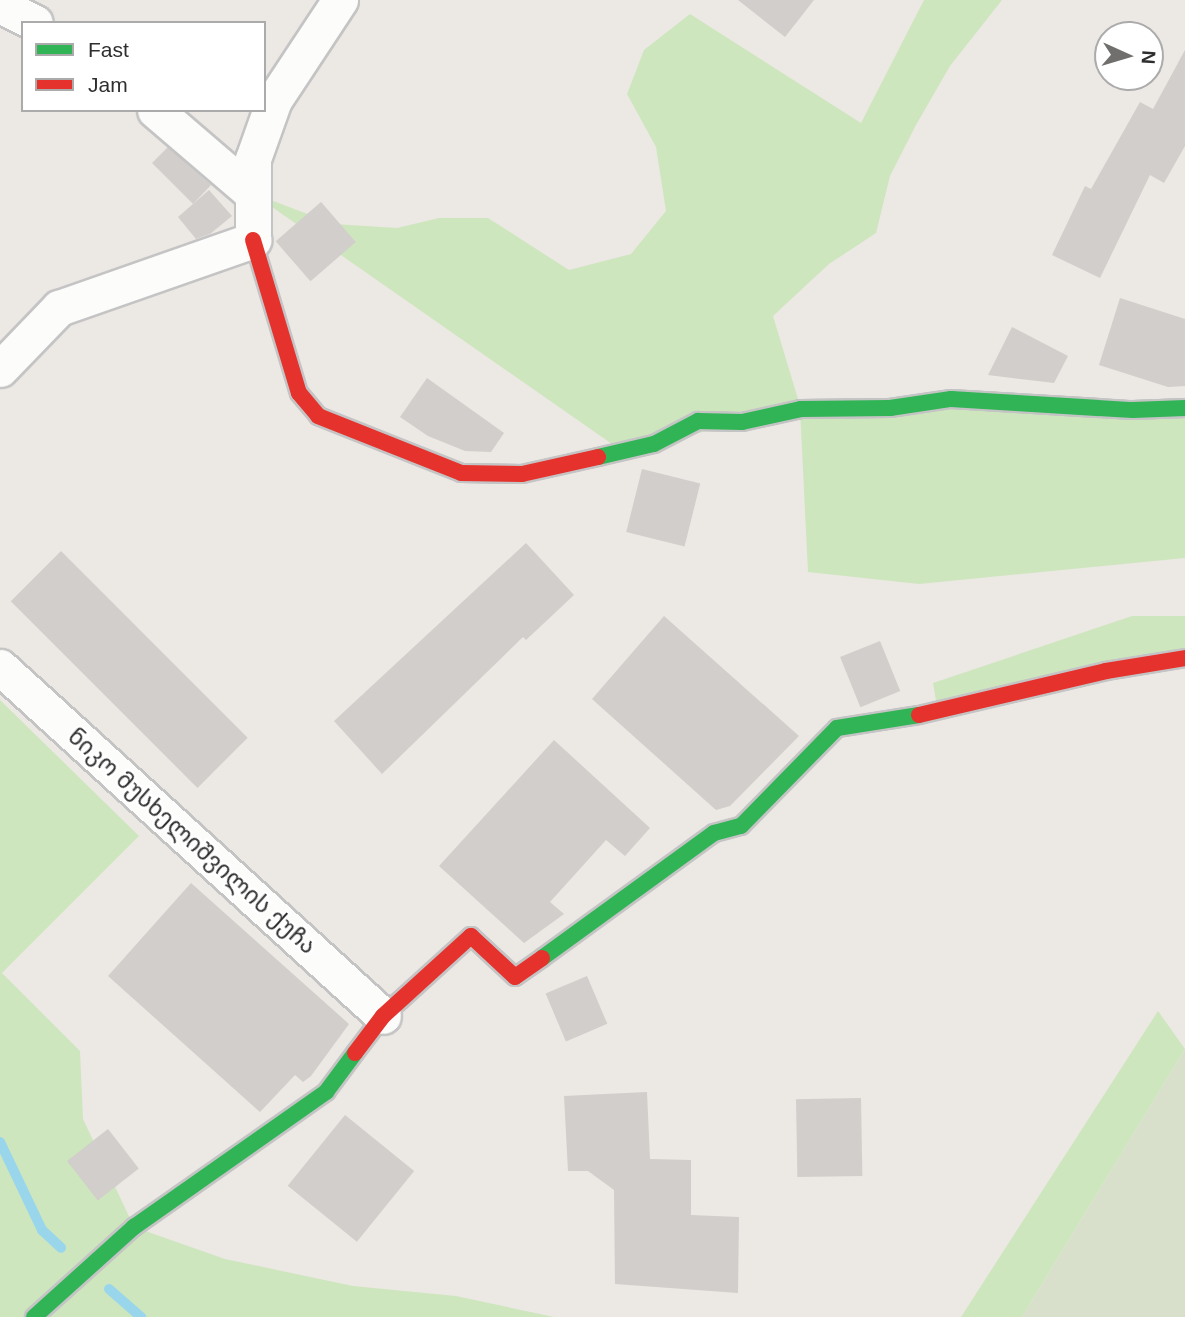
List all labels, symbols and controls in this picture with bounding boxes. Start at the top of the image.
legend [21,21,266,112]
north arrow [1094,21,1164,91]
text: Fast [88,38,129,61]
text: N [1137,50,1159,65]
text: Jam [88,73,128,96]
street label: ნიკო მუსხელიშვილის ქუჩა [62,722,322,960]

